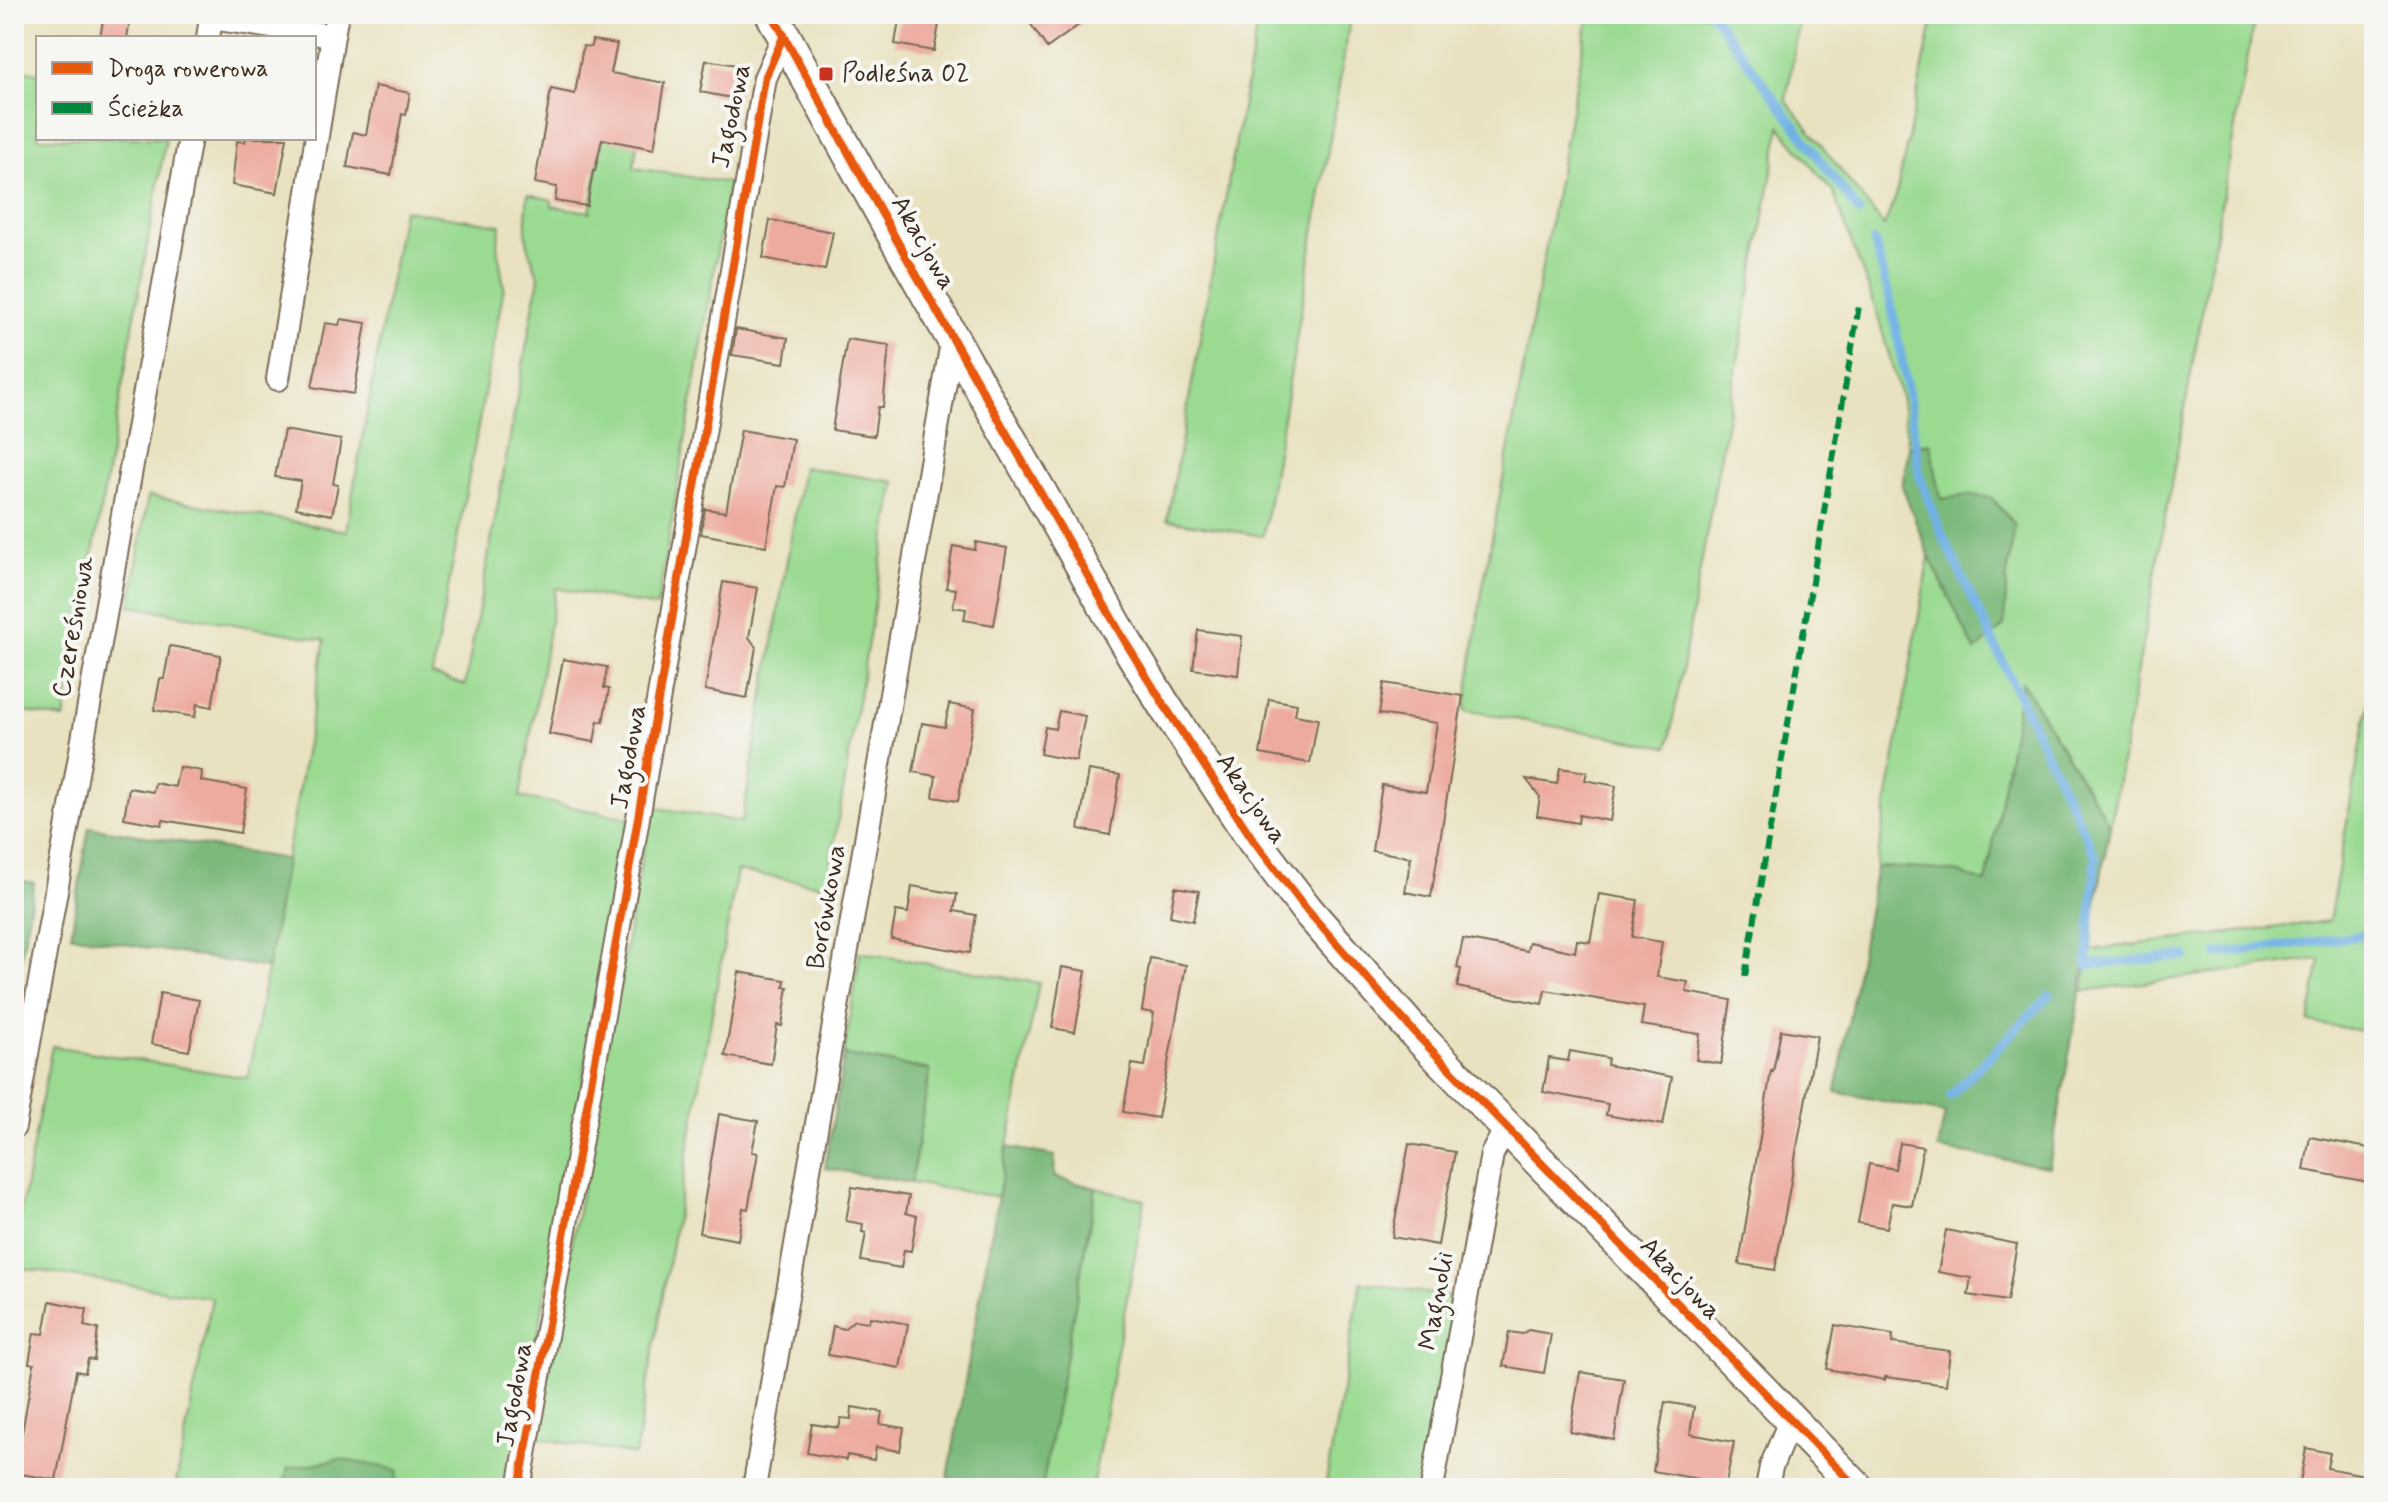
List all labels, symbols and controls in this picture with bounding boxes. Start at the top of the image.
legend [36,36,316,140]
text: Droga rowerowa [108,54,269,85]
place label: Podleśna 02 [842,57,969,91]
street label: Jagodowa [704,61,763,172]
marker: Podleśna 02 [817,65,835,83]
text: Ścieżka [108,93,184,125]
street label: Akacjowa [882,190,964,296]
street label: Czereśniowa [45,553,103,700]
street label: Jagodowa [603,702,658,813]
street label: Akacjowa [1207,747,1295,851]
street label: Borówkowa [799,842,855,972]
street label: Akacjowa [1632,1230,1728,1328]
street label: Magnolii [1412,1249,1465,1354]
street label: Jagodowa [489,1340,544,1451]

